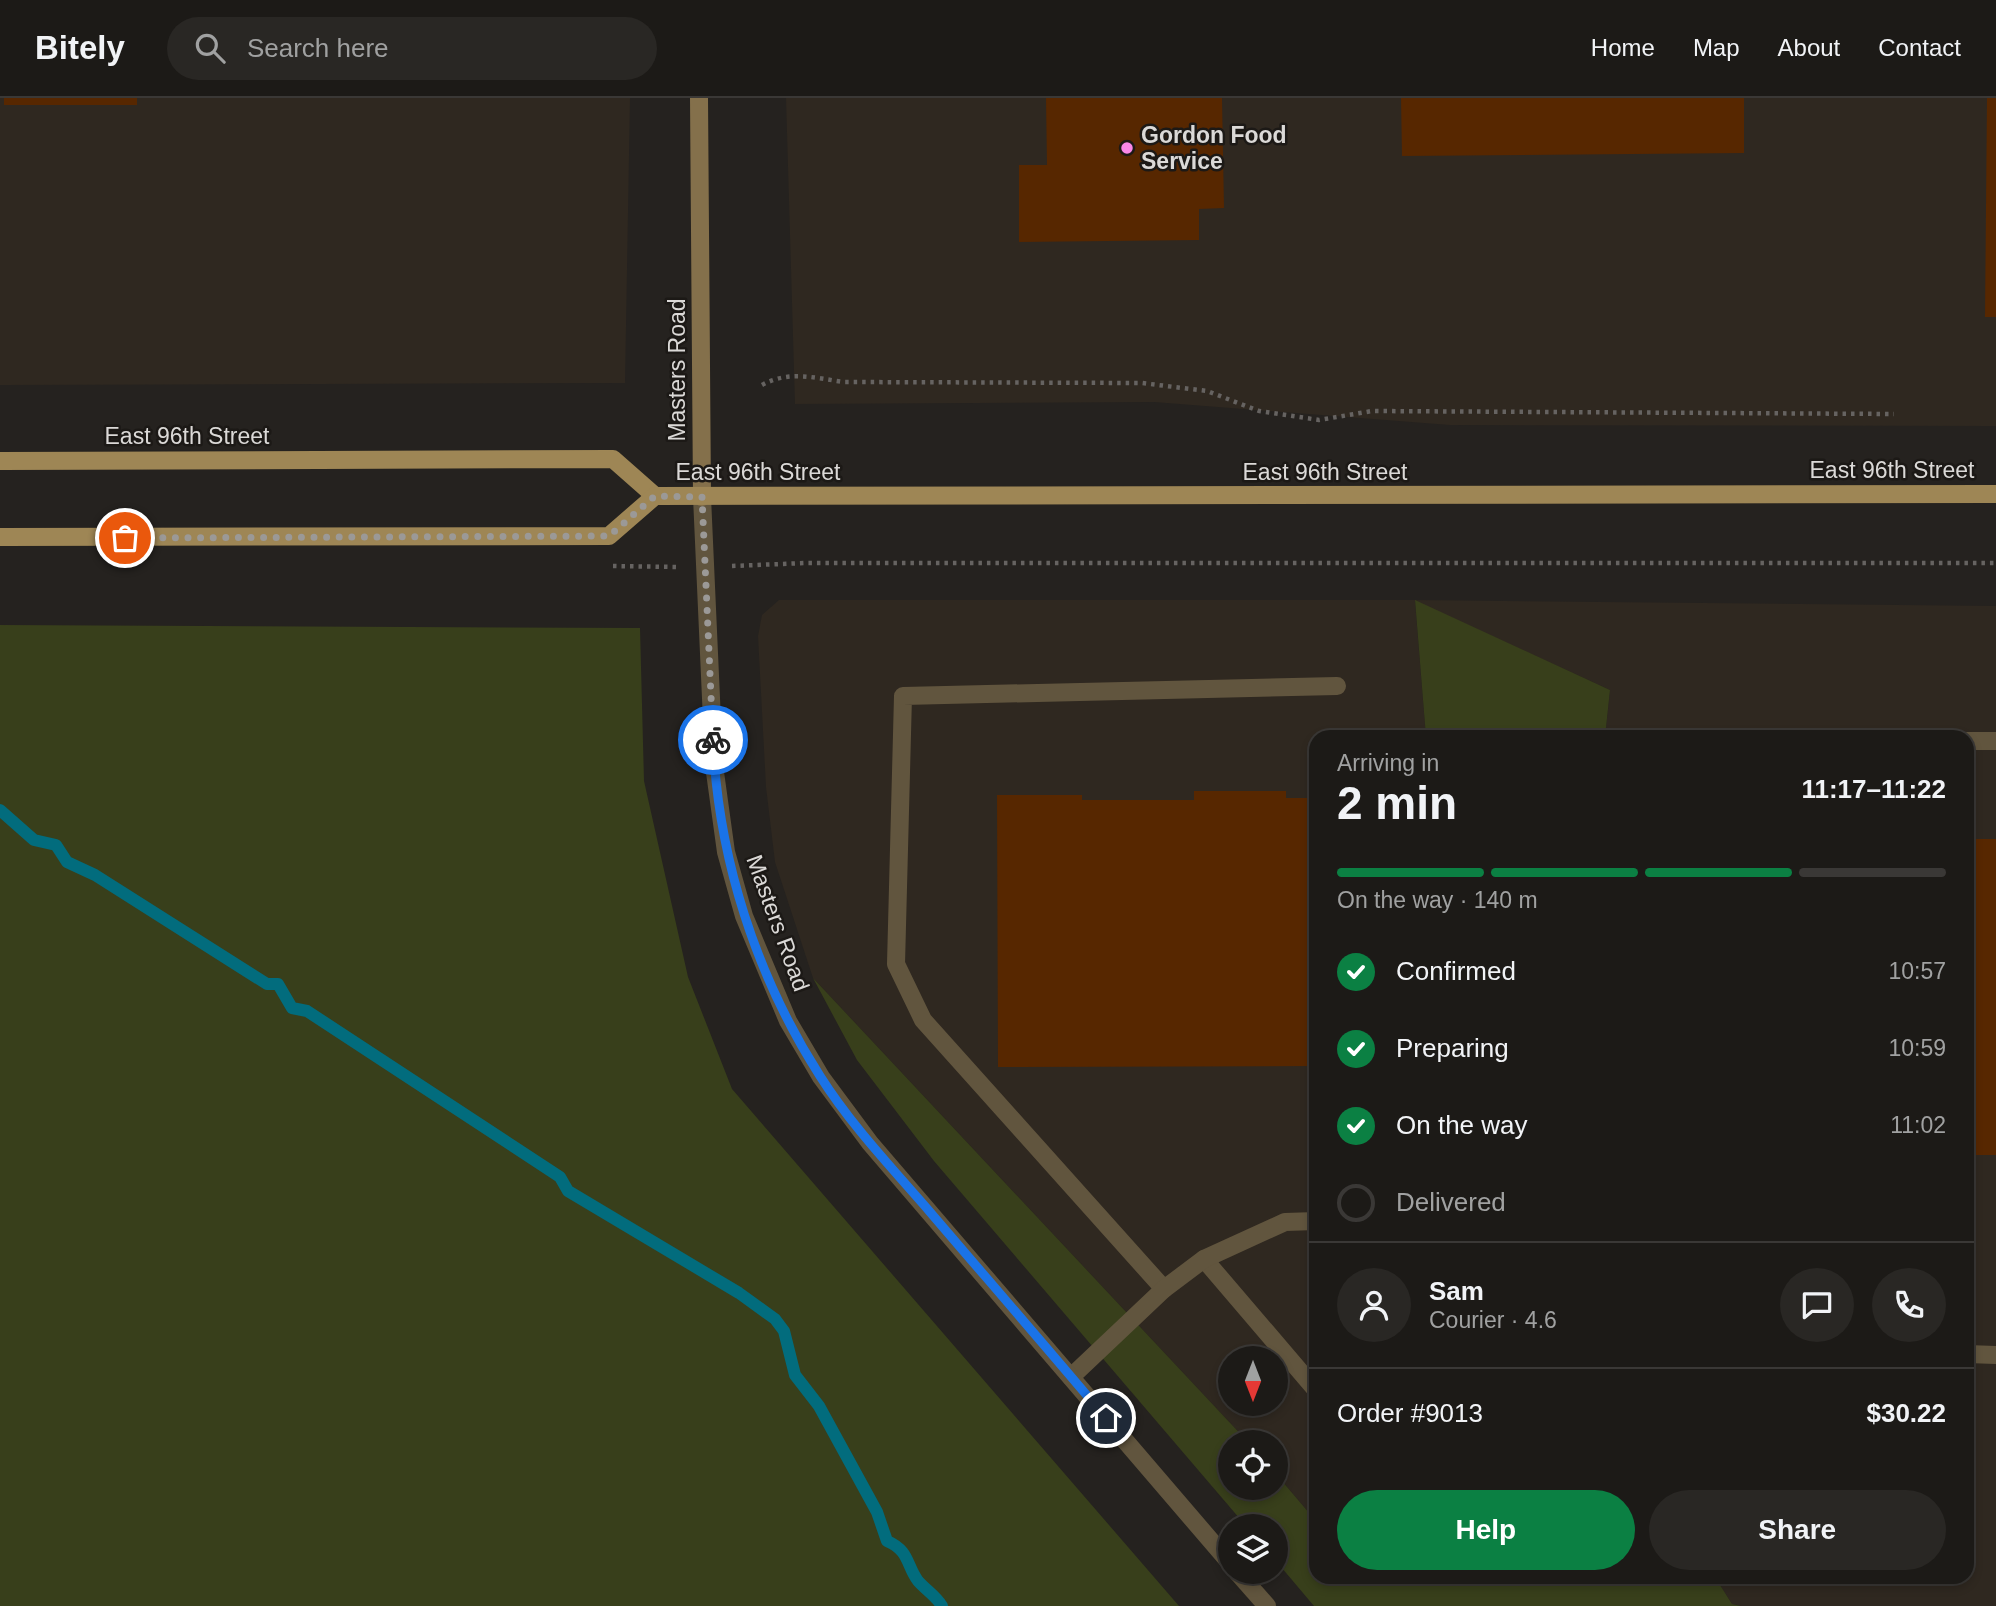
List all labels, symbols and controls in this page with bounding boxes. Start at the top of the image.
search box [167,17,657,80]
text: Bitely [35,29,125,66]
icon: search [191,29,229,67]
text: Search here [247,33,389,63]
text: Home [1591,34,1655,61]
text: Map [1693,34,1740,61]
text: About [1778,34,1840,61]
text: Contact [1878,34,1961,61]
place label: Gordon Food Service [1141,122,1287,174]
marker: Gordon Food Service [1119,140,1135,156]
street label: Masters Road [664,298,690,442]
street label: East 96th Street [105,423,270,449]
street label: East 96th Street [1810,457,1975,483]
street label: East 96th Street [676,459,841,485]
street label: East 96th Street [1243,459,1408,485]
pin [95,508,155,568]
icon: bag [106,519,144,557]
courier [678,705,748,775]
icon: bike [694,721,732,759]
text: Arriving in [1337,750,1439,776]
text: 11:17–11:22 [1801,774,1946,804]
text: 2 min [1337,777,1457,829]
street label: Masters Road [741,851,815,995]
text: On the way · 140 m [1337,887,1538,913]
icon: check [1337,953,1375,991]
text: Confirmed [1396,956,1516,986]
text: 10:57 [1888,958,1946,984]
icon: check [1337,1030,1375,1068]
text: Preparing [1396,1033,1509,1063]
text: 10:59 [1888,1035,1946,1061]
icon: check [1337,1107,1375,1145]
text: On the way [1396,1110,1528,1140]
text: 11:02 [1890,1112,1946,1138]
text: Delivered [1396,1187,1506,1217]
button: person [1337,1268,1411,1342]
button: chat [1780,1268,1854,1342]
button: phone [1872,1268,1946,1342]
text: Sam [1429,1276,1484,1306]
text: Courier · 4.6 [1429,1307,1557,1333]
north arrow [1218,1346,1288,1416]
map controls [1218,1346,1288,1584]
pin [1076,1388,1136,1448]
text: Order #9013 [1337,1398,1483,1428]
text: $30.22 [1866,1398,1946,1428]
icon: home [1087,1399,1125,1437]
button: locate [1218,1430,1288,1500]
button: Help [1337,1490,1635,1570]
button: Share [1649,1490,1946,1570]
button: layers [1218,1514,1288,1584]

